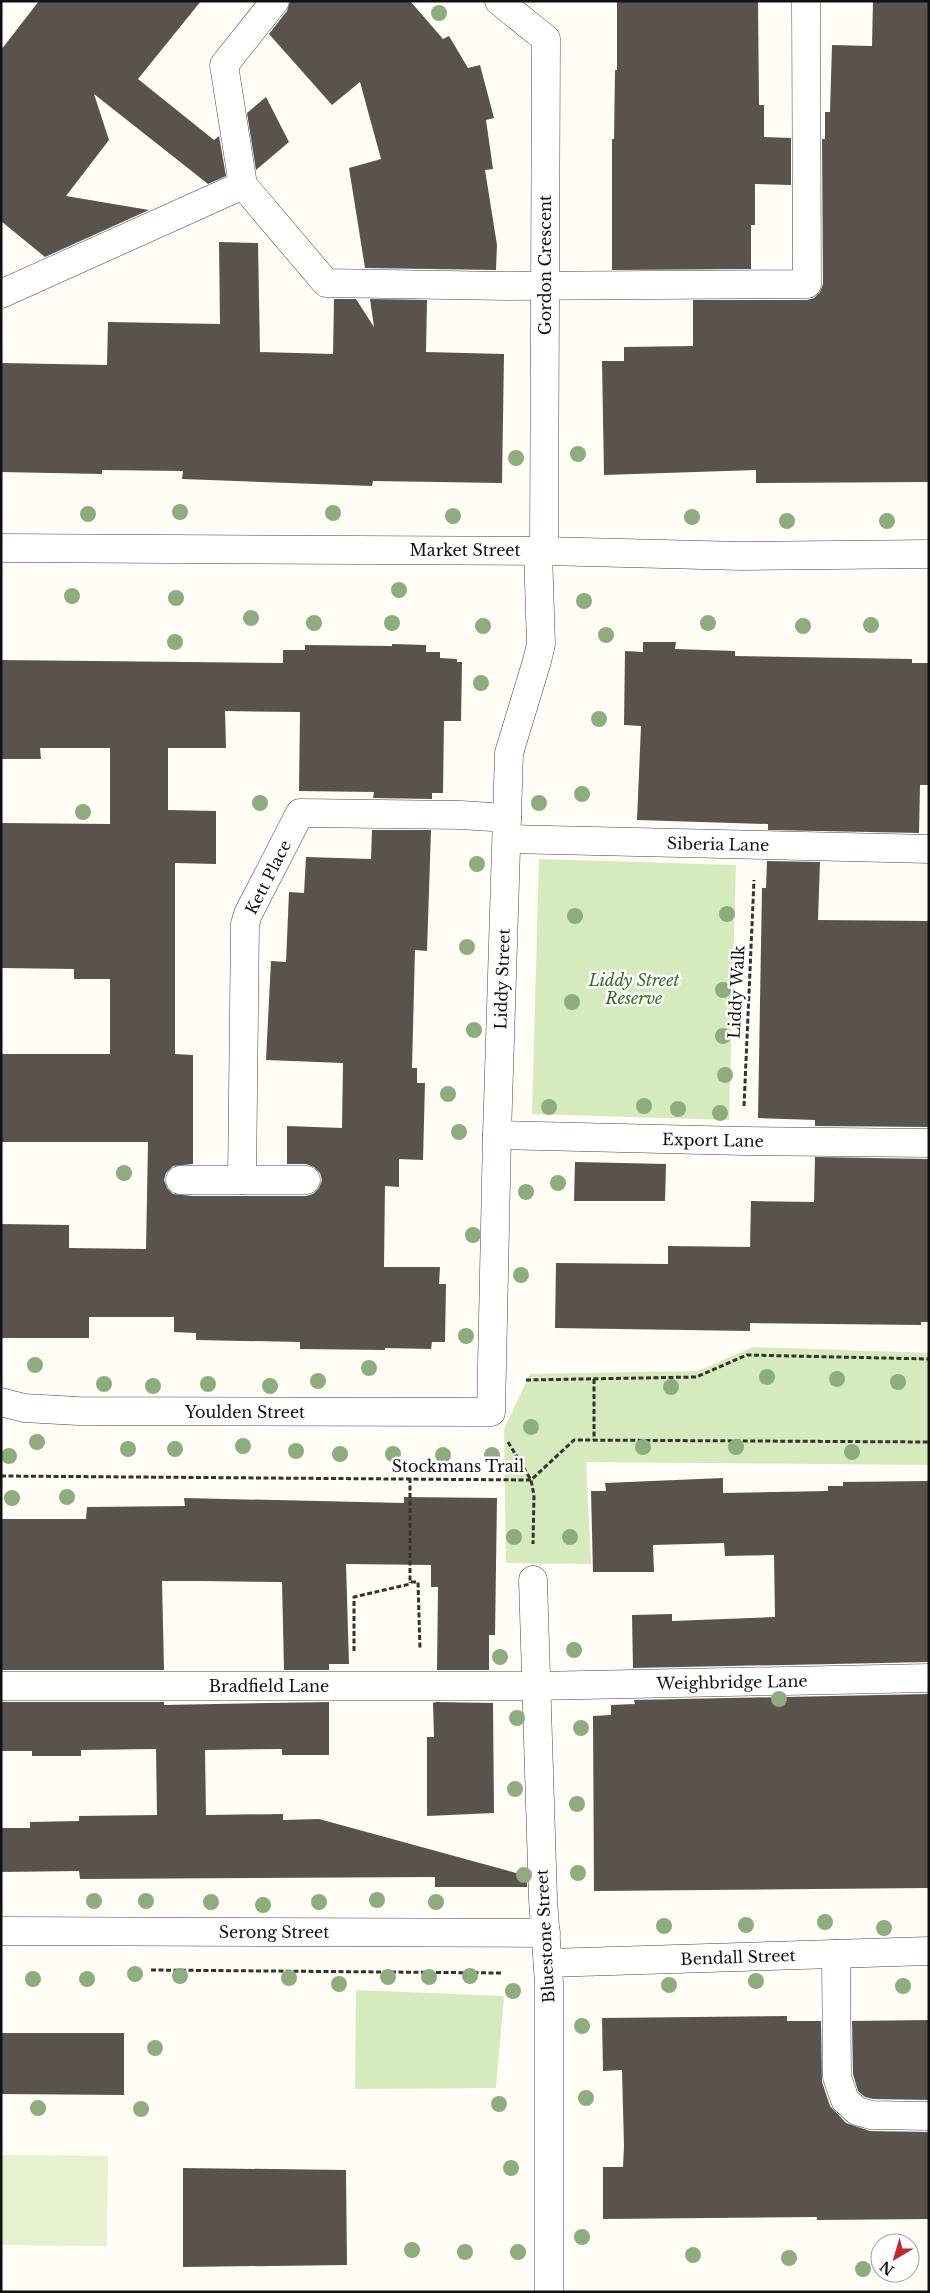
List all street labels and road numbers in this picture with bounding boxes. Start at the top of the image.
street label: Gordon Crescent [535,195,555,335]
street label: Market Street [409,540,521,560]
street label: Siberia Lane [667,833,769,855]
street label: Kett Place [241,836,295,918]
street label: Liddy Street [490,928,514,1030]
street label: Liddy Walk [724,945,748,1039]
street label: Export Lane [662,1129,764,1151]
street label: Youlden Street [184,1402,305,1422]
street label: Stockmans Trail [392,1456,524,1476]
street label: Weighbridge Lane [655,1671,808,1693]
street label: Bradfield Lane [209,1676,329,1696]
street label: Bluestone Street [532,1869,558,2003]
street label: Serong Street [219,1922,329,1942]
street label: Bendall Street [680,1945,796,1969]

